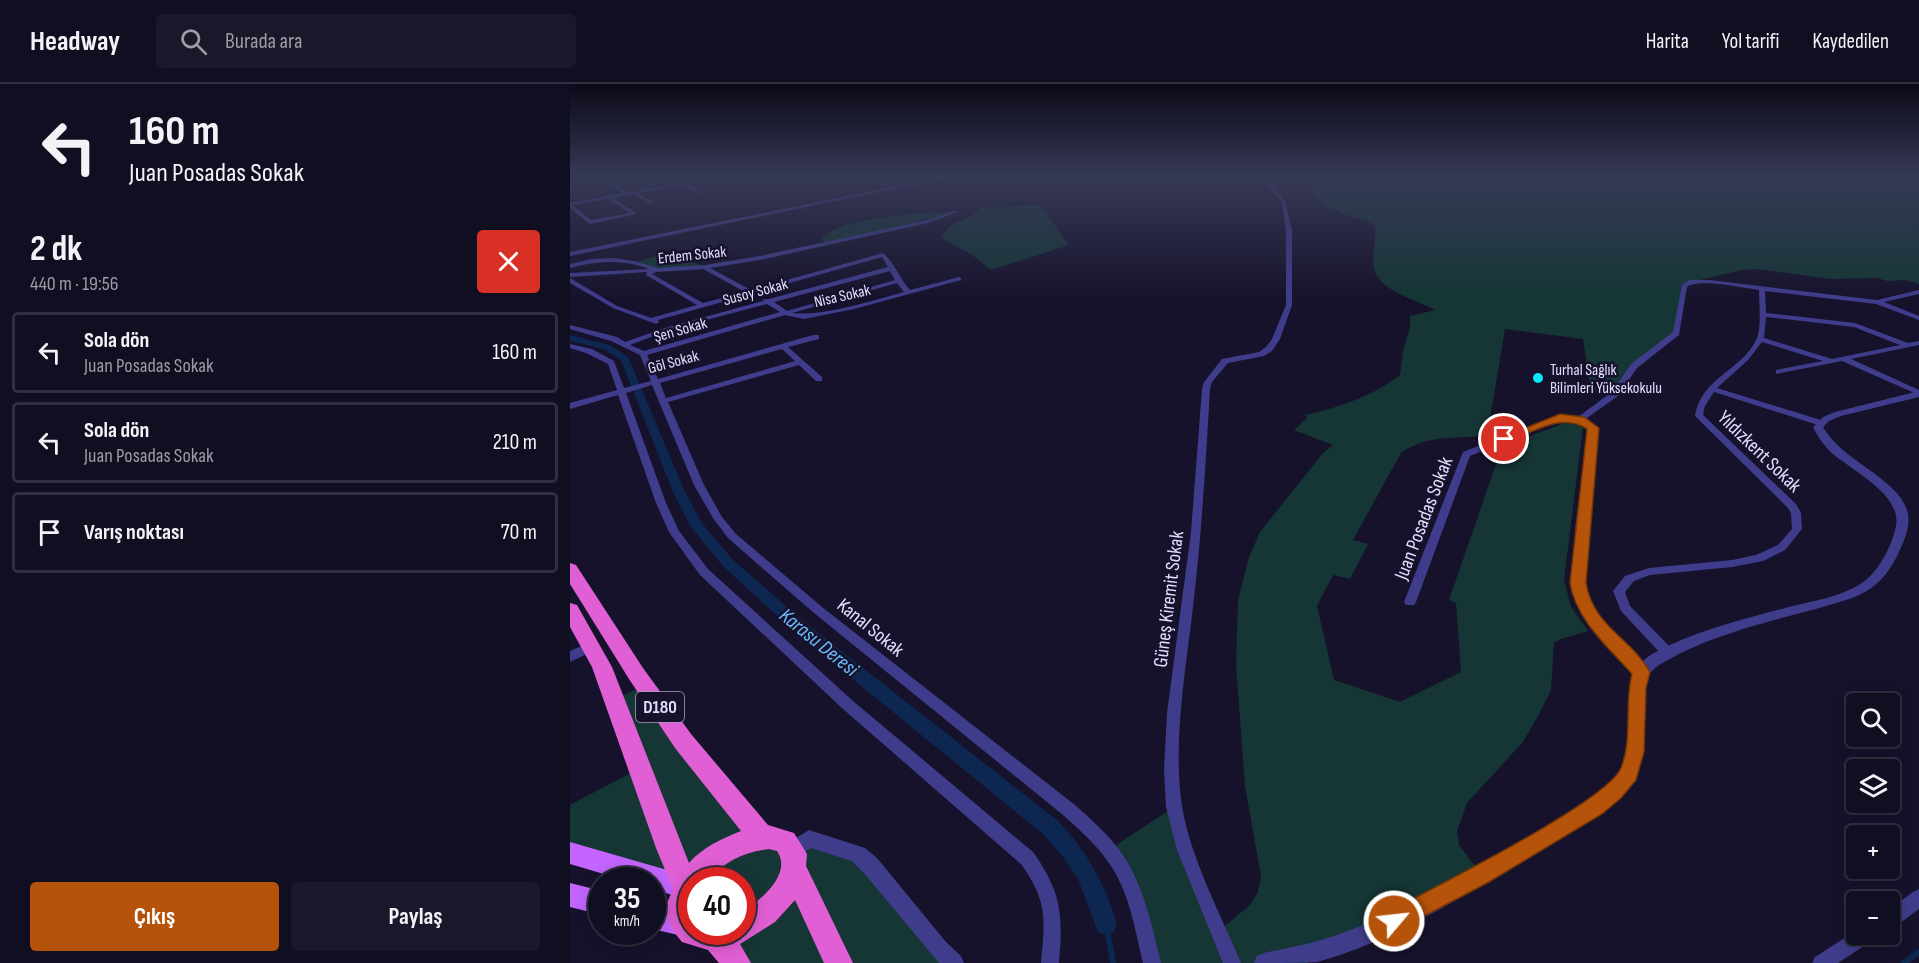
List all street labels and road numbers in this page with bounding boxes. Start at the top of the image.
street label: Erdem Sokak [657,242,727,269]
street label: Susoy Sokak [721,275,790,310]
street label: Nisa Sokak [812,281,872,312]
street label: Şen Sokak [652,314,709,347]
street label: Göl Sokak [646,347,701,378]
street label: Yıldızkent Sokak [1712,406,1807,498]
street label: Juan Posadas Sokak [1389,453,1459,584]
street label: Güneş Kiremit Sokak [1149,529,1189,669]
street label: Kanal Sokak [832,593,909,662]
road number: D180 [636,692,684,722]

